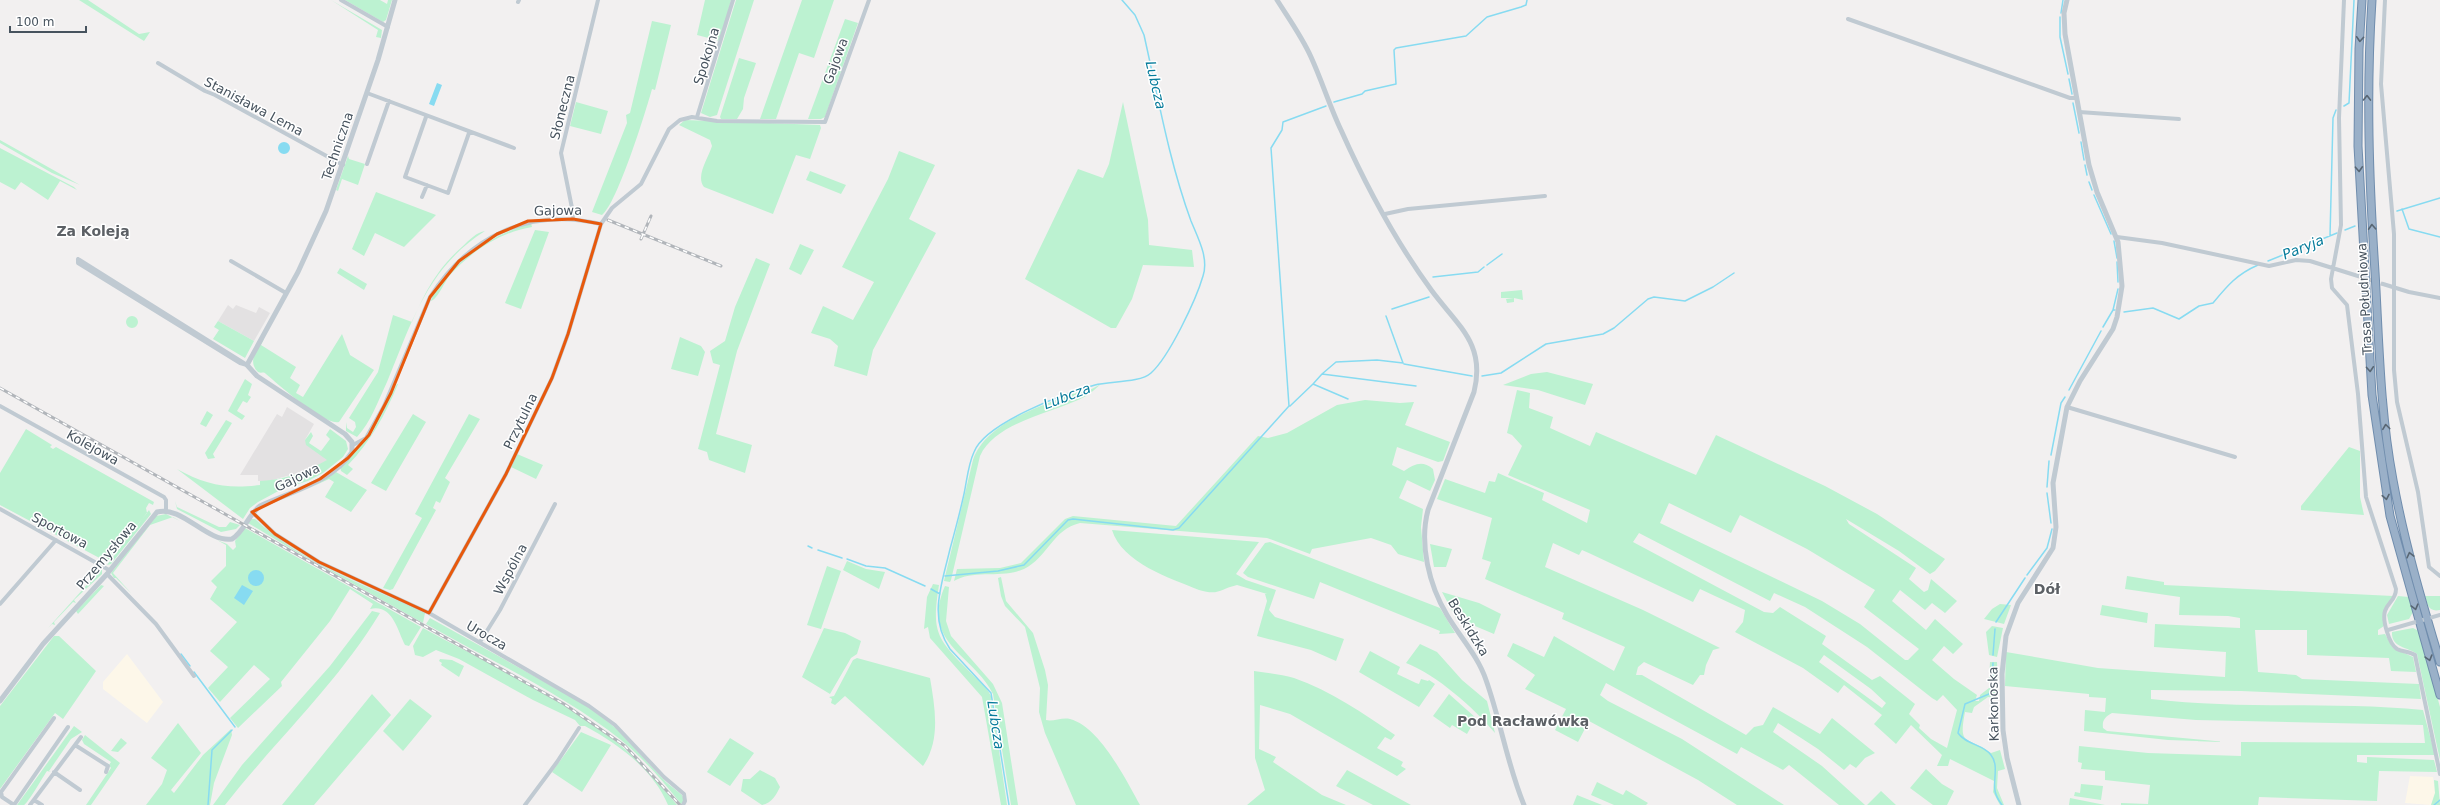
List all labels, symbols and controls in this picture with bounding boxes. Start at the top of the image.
scale bar [10,8,86,34]
text: 100 m [16,15,54,29]
street label: Spokojna [691,26,722,87]
street label: Gajowa [820,36,851,86]
one-way arrow [2355,36,2364,42]
water label: Lubcza [1143,59,1169,111]
street label: Słoneczna [547,73,578,141]
street label: Stanisława Lema [202,74,306,139]
one-way arrow [2363,95,2371,101]
street label: Techniczna [318,110,356,183]
one-way arrow [2355,166,2363,172]
street label: Gajowa [534,203,582,218]
district label: Za Koleją [56,223,130,239]
one-way arrow [2368,224,2376,230]
water label: Paryja [2280,231,2326,263]
street label: Trasa Południowa [2354,243,2375,356]
one-way arrow [2366,365,2375,372]
water label: Lubcza [1041,380,1093,412]
street label: Przytulna [500,391,540,452]
one-way arrow [2381,424,2390,430]
street label: Kolejowa [64,427,122,468]
street label: Gajowa [272,460,322,495]
one-way arrow [2382,494,2390,501]
street label: Sportowa [29,509,90,551]
street label: Przemysłowa [73,518,139,593]
street label: Wspólna [491,541,530,597]
one-way arrow [2406,551,2414,558]
district label: Dół [2034,581,2061,597]
street label: Beskidzka [1445,596,1492,659]
one-way arrow [2410,604,2419,611]
street label: Urocza [464,618,510,653]
one-way arrow [2424,654,2433,661]
street label: Karkonoska [1985,666,2002,742]
water label: Lubcza [984,699,1008,751]
district label: Pod Racławówką [1457,713,1589,729]

